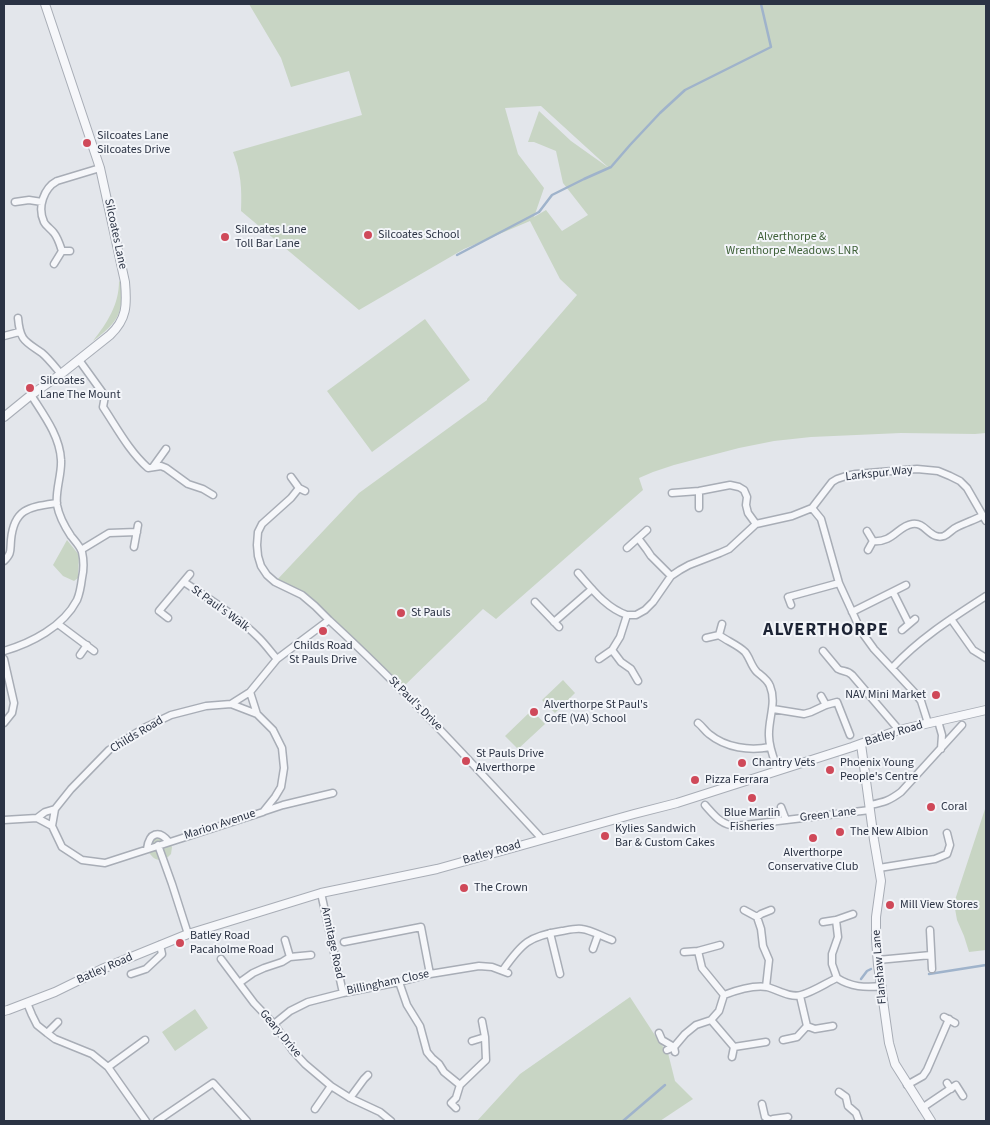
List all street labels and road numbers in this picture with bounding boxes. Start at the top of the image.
street label: Silcoates Lane [101,198,129,270]
street label: Larkspur Way [845,463,913,485]
street label: St Paul's Walk [188,583,252,635]
street label: St Paul's Drive [385,674,445,734]
street label: Childs Road [108,714,166,756]
street label: Batley Road [863,718,925,750]
street label: Green Lane [799,804,857,826]
street label: Marion Avenue [182,807,258,843]
street label: Batley Road [461,838,523,868]
street label: Armitage Road [317,906,347,980]
street label: Flanshaw Lane [870,929,890,1005]
street label: Batley Road [75,950,135,988]
street label: Billingham Close [345,967,431,999]
street label: Geary Drive [256,1007,304,1061]

